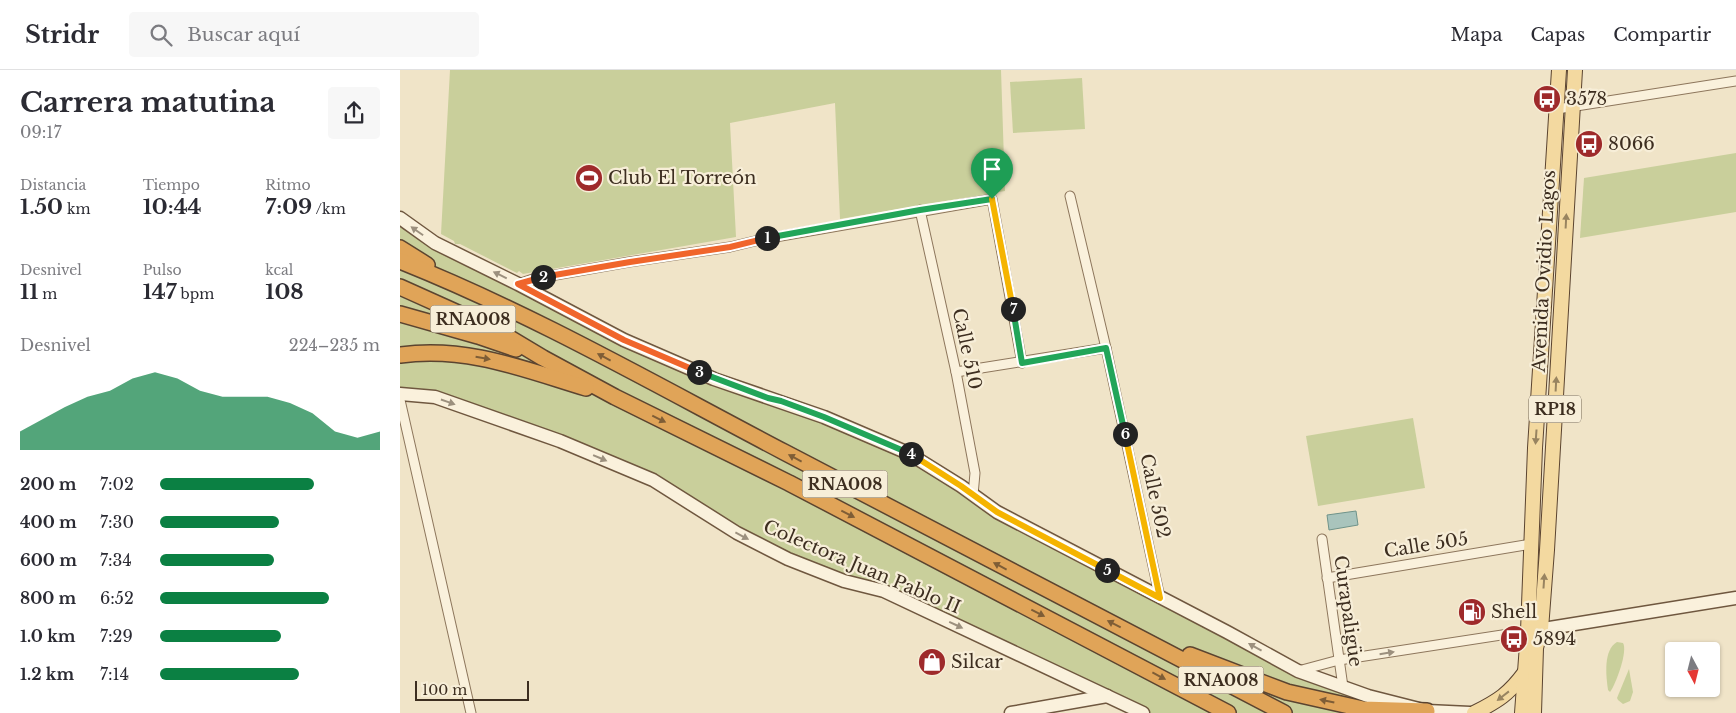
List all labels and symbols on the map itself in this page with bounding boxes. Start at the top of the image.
bus stop icon: 3578 [1532,84,1562,114]
place label: 3578 [1566,88,1607,110]
bus stop icon: 8066 [1574,129,1604,159]
place label: 8066 [1608,133,1655,155]
pin [971,148,1013,199]
sports icon: Club El Torreón [574,163,604,193]
place label: Club El Torreón [608,167,757,189]
street label: Avenida Ovidio Lagos [1528,169,1560,374]
one-way arrow [1563,213,1571,229]
one-way arrow [410,226,424,236]
pin: 1 [754,226,780,250]
pin: 2 [530,264,556,290]
one-way arrow [493,271,507,279]
pin: 7 [1000,296,1026,322]
road number: RNA008 [430,305,516,332]
street label: Calle 510 [948,306,986,392]
one-way arrow [596,353,611,361]
one-way arrow [476,354,492,362]
pin: 3 [686,360,712,384]
one-way arrow [1553,375,1561,391]
road number: RP18 [1529,396,1581,422]
one-way arrow [441,398,456,406]
one-way arrow [652,415,666,423]
pin: 6 [1112,422,1138,446]
one-way arrow [1532,429,1540,445]
pin: 4 [898,442,924,466]
street label: Calle 502 [1135,452,1175,540]
one-way arrow [593,454,608,462]
one-way arrow [787,454,802,462]
road number: RNA008 [802,470,888,498]
one-way arrow [841,509,854,518]
street label: Colectora Juan Pablo II [760,515,964,619]
street label: Calle 505 [1382,527,1470,563]
one-way arrow [736,531,749,540]
street label: Curapaligüe [1329,554,1367,668]
pin: 5 [1094,558,1120,582]
one-way arrow [993,562,1008,570]
one-way arrow [1541,572,1549,588]
fuel station icon: Shell [1457,597,1487,627]
place label: Shell [1491,601,1537,623]
one-way arrow [1031,609,1046,617]
one-way arrow [1106,620,1121,628]
one-way arrow [949,622,963,630]
bus stop icon: 5894 [1499,624,1529,654]
place label: 5894 [1533,628,1576,650]
north arrow [1665,642,1720,698]
one-way arrow [1249,643,1262,652]
shop icon: Silcar [917,647,947,677]
one-way arrow [1380,648,1396,656]
place label: Silcar [951,651,1003,673]
road number: RNA008 [1178,666,1264,694]
one-way arrow [1152,672,1166,680]
scale bar [415,678,529,701]
one-way arrow [1497,691,1510,702]
one-way arrow [1319,697,1334,705]

